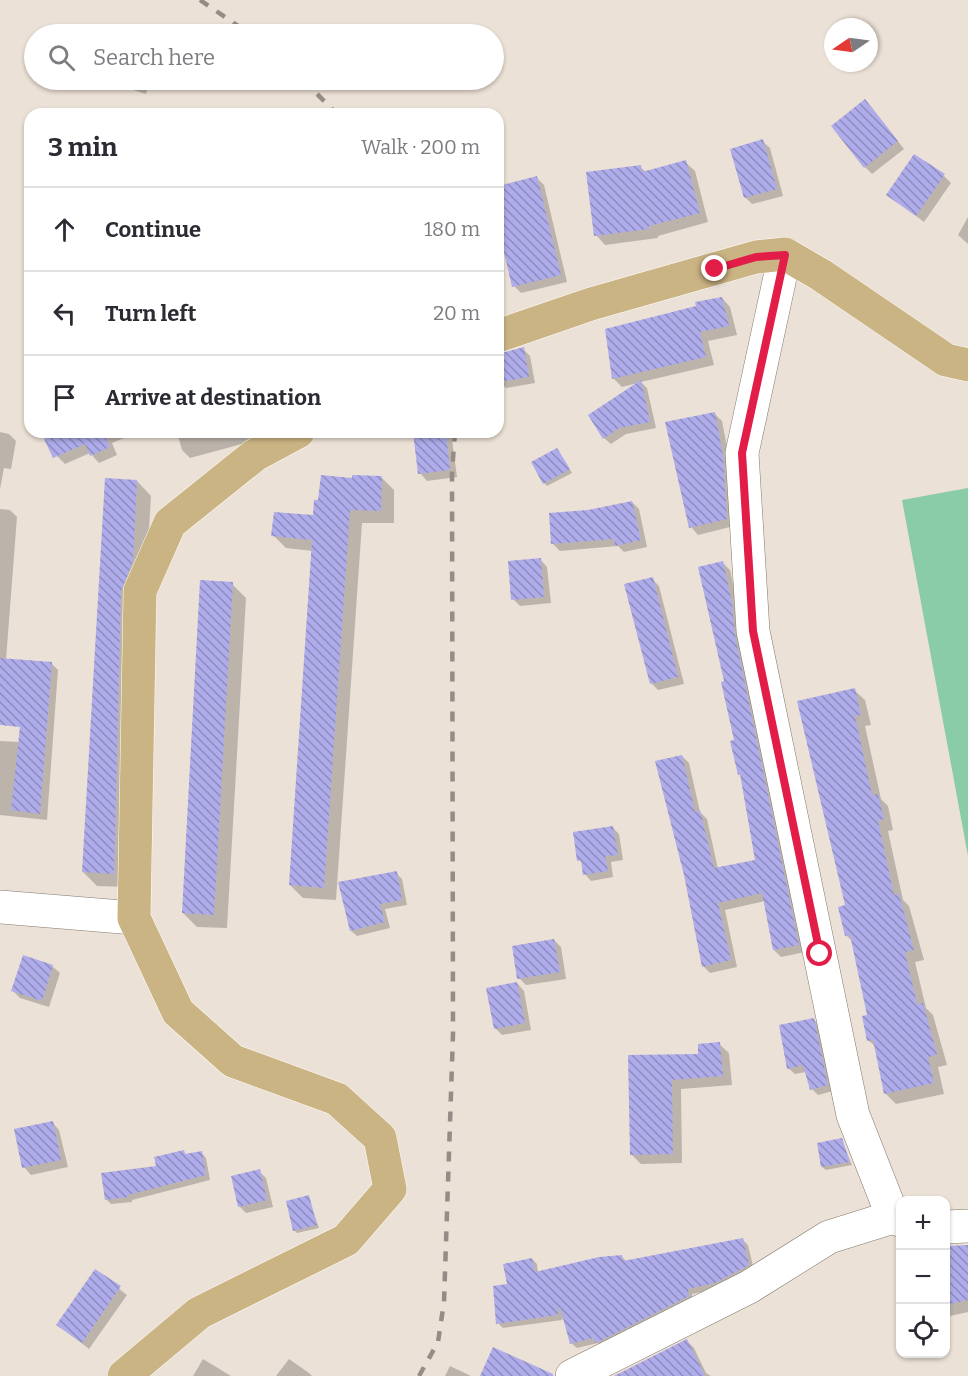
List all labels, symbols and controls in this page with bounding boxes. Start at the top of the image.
north arrow [824,18,878,72]
search box [24,24,504,90]
icon: search [45,41,78,74]
text: Search here [93,44,215,71]
text: 3 min [48,132,117,163]
text: Walk · 200 m [361,135,480,159]
icon: ahead [48,213,81,246]
text: Continue [105,216,201,243]
text: 180 m [424,217,480,241]
route end [701,255,727,281]
icon: left [48,297,81,330]
text: Turn left [105,300,197,327]
text: 20 m [433,301,480,325]
icon: arrive [48,381,81,414]
text: Arrive at destination [105,384,321,411]
route start [806,940,832,966]
map controls [896,1196,950,1358]
button: + [896,1196,950,1250]
button: − [896,1250,950,1304]
button: locate [896,1304,950,1358]

